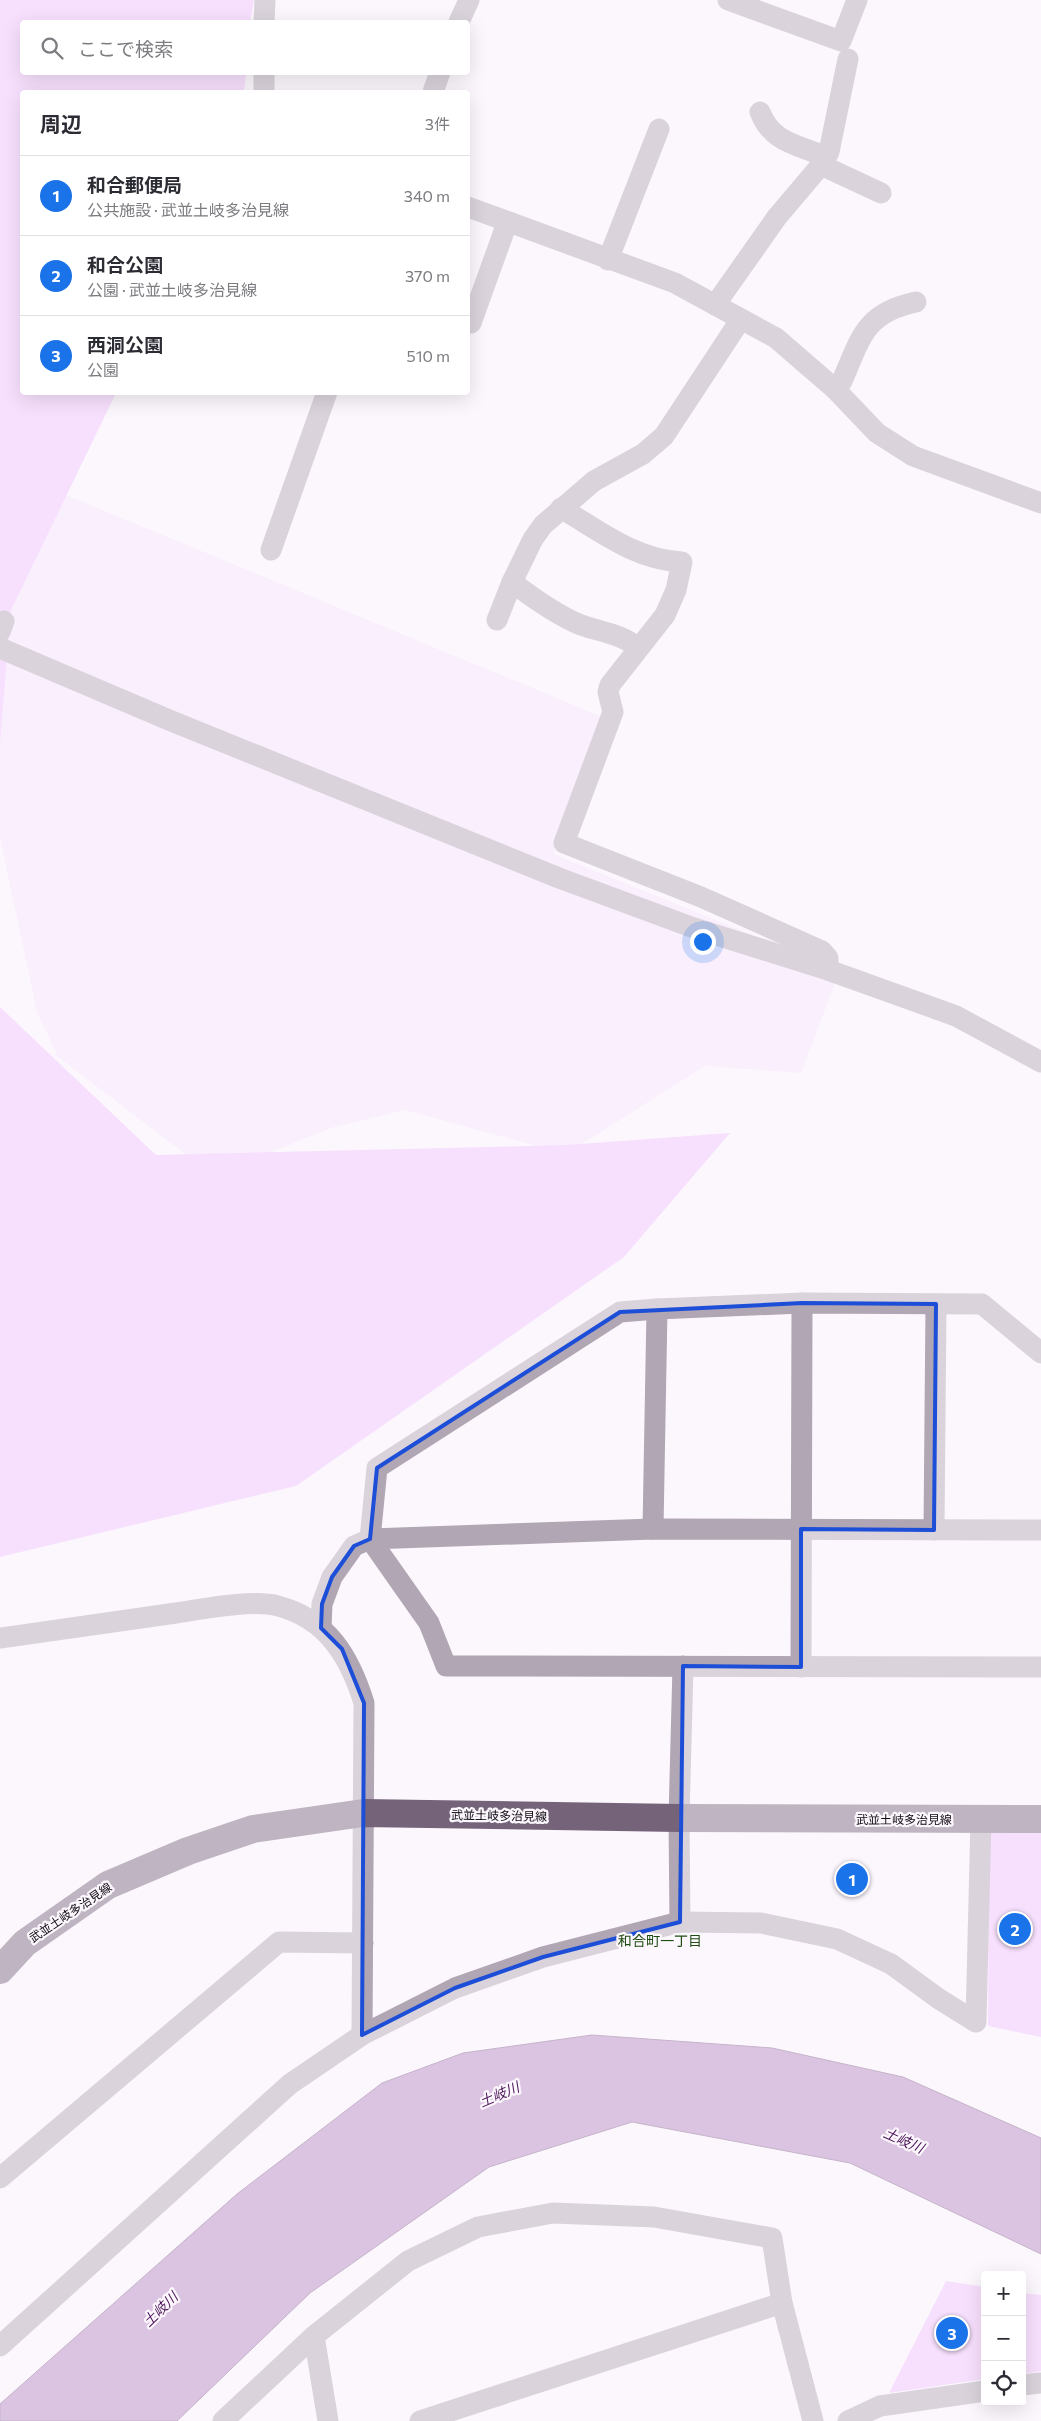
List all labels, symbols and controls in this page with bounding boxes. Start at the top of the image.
search box [20,20,470,75]
icon: search [38,34,66,62]
text: ここで検索 [78,37,173,60]
text: 周辺 [40,111,82,136]
text: 3件 [425,114,450,133]
text: 和合郵便局 [87,173,182,196]
text: 1 [52,186,60,205]
text: 340 m [404,186,450,205]
text: 公共施設 · 武並土岐多治見線 [87,200,289,219]
text: 和合公園 [87,253,163,276]
text: 2 [51,266,61,285]
text: 370 m [405,266,450,285]
text: 公園 · 武並土岐多治見線 [87,280,257,299]
text: 西洞公園 [87,333,163,356]
text: 3 [51,346,61,365]
text: 510 m [407,346,450,365]
text: 公園 [87,360,119,379]
your location [690,929,716,955]
street label: 武並土岐多治見線 [451,1807,547,1823]
street label: 武並土岐多治見線 [856,1812,952,1826]
pin: 1 [836,1860,868,1898]
street label: 武並土岐多治見線 [26,1879,114,1945]
pin: 2 [999,1910,1031,1948]
district label: 和合町一丁目 [618,1932,702,1949]
water label: 土岐川 [476,2077,523,2110]
water label: 土岐川 [881,2124,928,2157]
map controls [981,2271,1026,2406]
button: + [981,2271,1026,2316]
water label: 土岐川 [139,2287,182,2330]
pin: 3 [936,2314,968,2352]
button: − [981,2316,1026,2361]
button: locate [981,2361,1026,2406]

